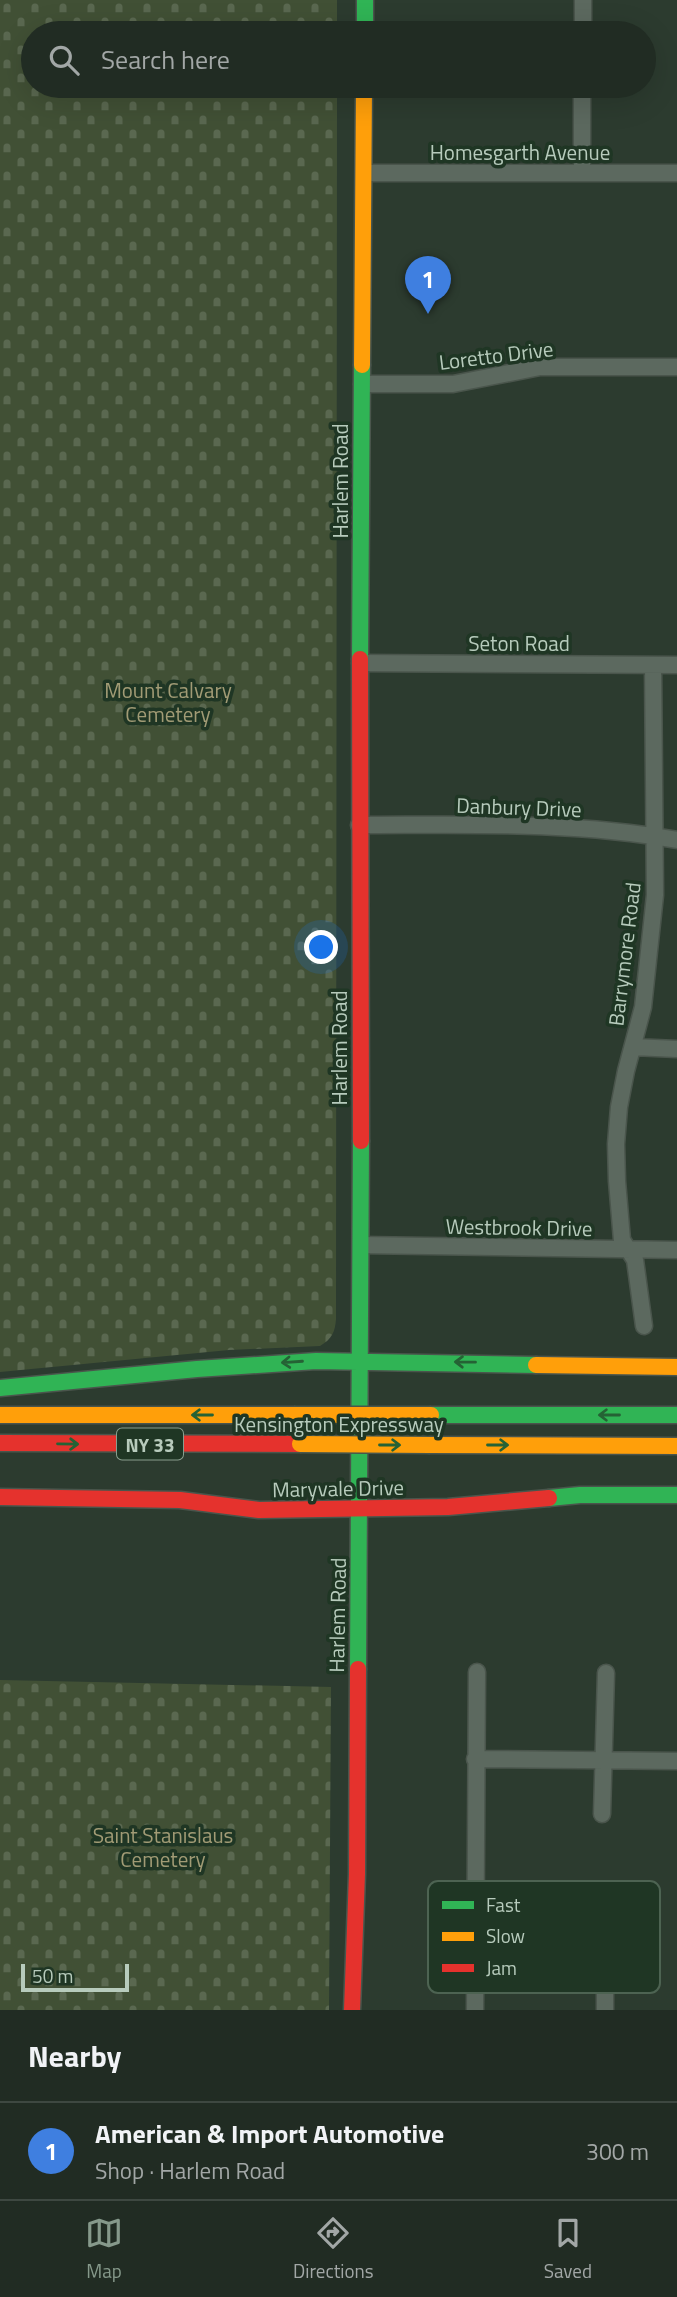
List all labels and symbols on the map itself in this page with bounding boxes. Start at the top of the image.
street label: Homesgarth Avenue [430,136,610,168]
pin: 1 [405,256,451,314]
street label: Loretto Drive [437,332,555,378]
street label: Harlem Road [324,423,356,539]
street label: Seton Road [468,627,570,659]
park label: Mount Calvary Cemetery [104,674,232,730]
street label: Danbury Drive [456,789,582,825]
street label: Barrymore Road [599,880,649,1028]
your location [304,930,338,964]
street label: Harlem Road [323,990,355,1106]
street label: Westbrook Drive [445,1210,593,1244]
one-way arrow [453,1355,476,1369]
one-way arrow [281,1356,304,1369]
one-way arrow [190,1408,213,1422]
street label: Kensington Expressway [234,1408,444,1440]
one-way arrow [598,1408,621,1422]
road number: NY 33 [117,1428,183,1460]
one-way arrow [56,1437,79,1451]
one-way arrow [378,1438,401,1452]
one-way arrow [487,1438,510,1452]
street label: Maryvale Drive [272,1471,404,1505]
street label: Harlem Road [320,1557,354,1673]
park label: Saint Stanislaus Cemetery [93,1819,233,1875]
legend [428,1881,660,1993]
text: Fast [486,1890,521,1919]
text: Slow [486,1921,525,1950]
text: Jam [486,1953,517,1982]
scale bar [21,1961,130,1993]

